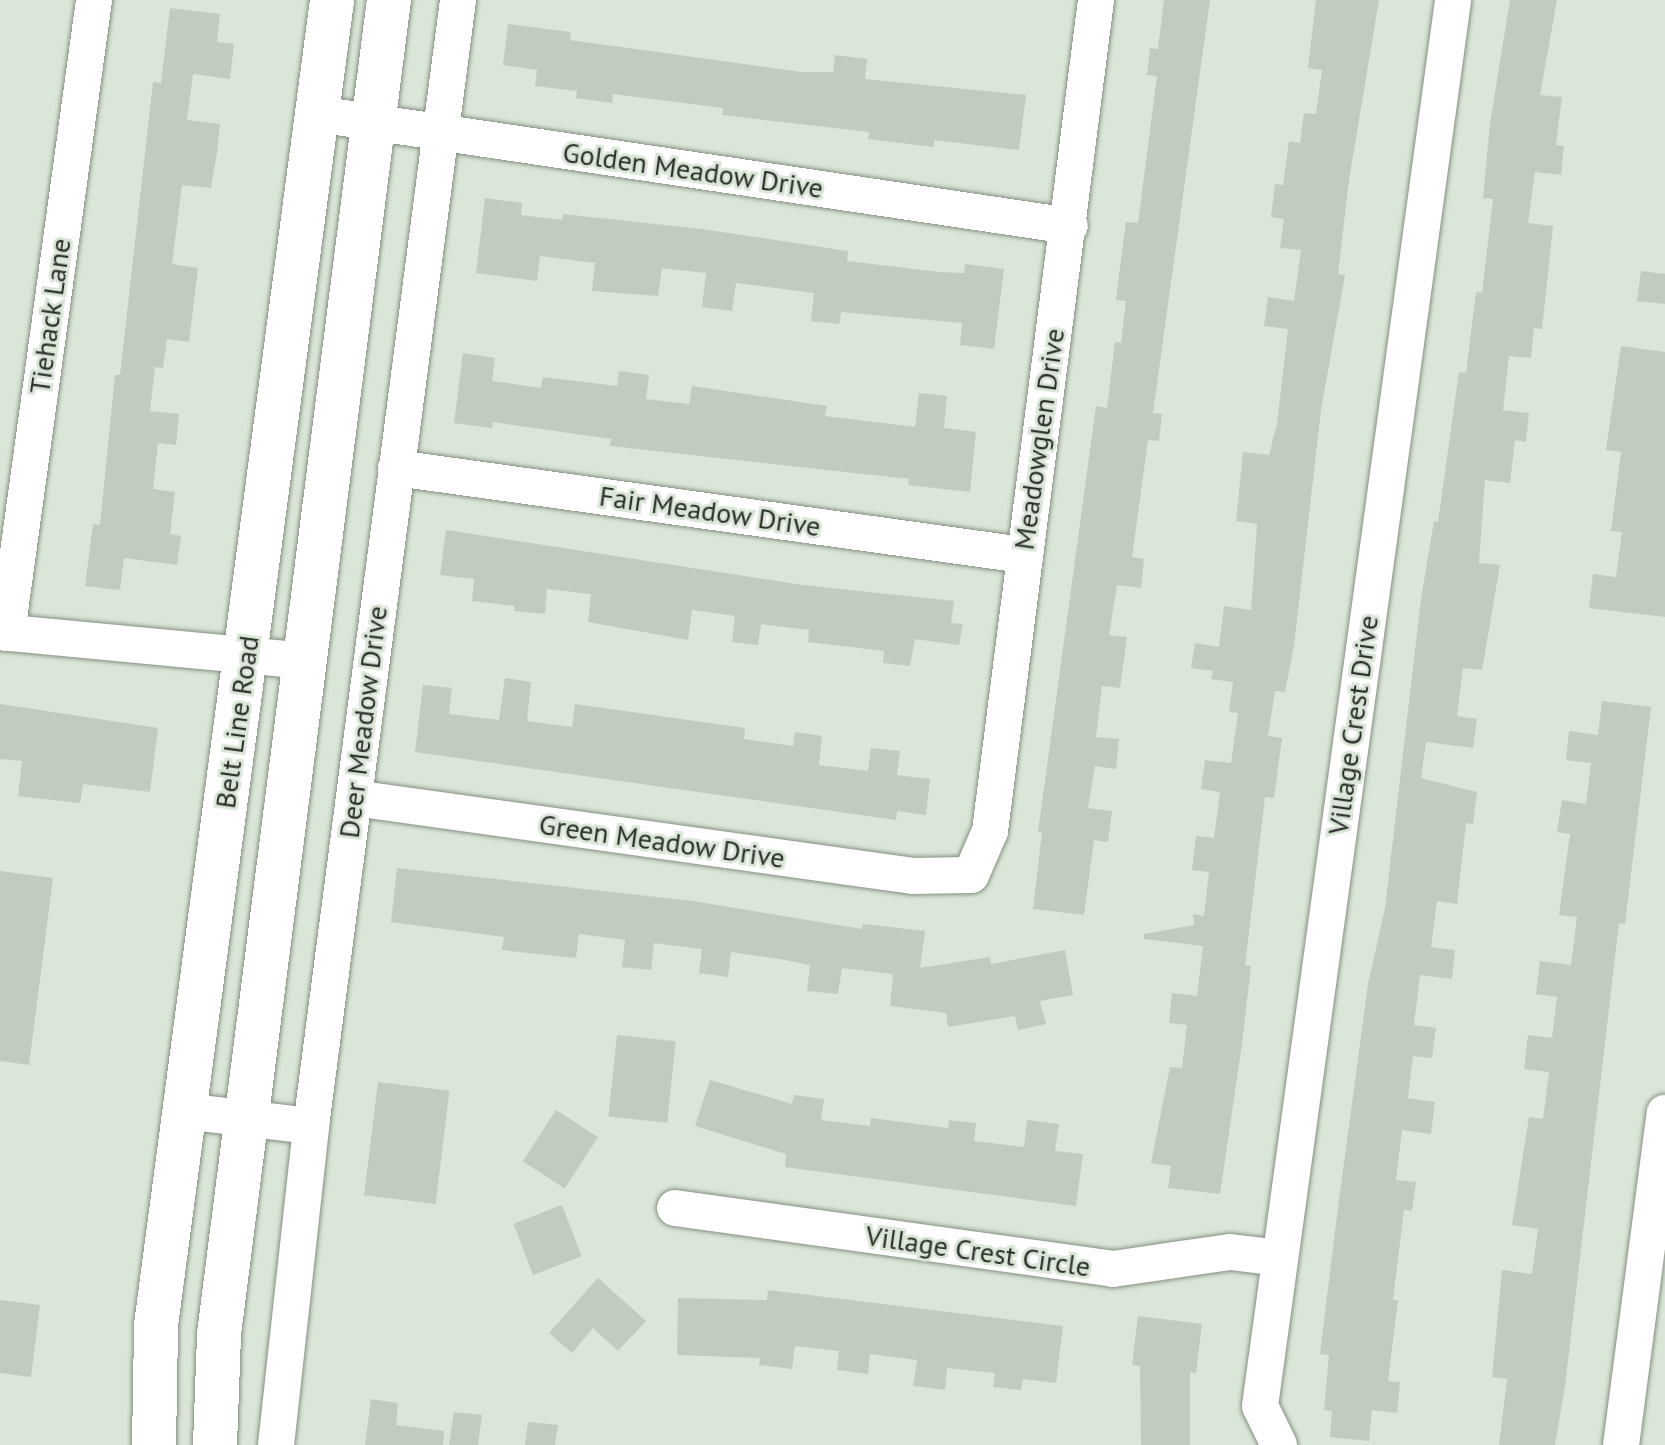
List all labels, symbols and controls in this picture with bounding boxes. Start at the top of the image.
street label: Golden Meadow Drive [560,135,826,205]
street label: Tiehack Lane [22,236,78,396]
street label: Meadowglen Drive [1007,326,1071,552]
street label: Fair Meadow Drive [597,479,823,543]
street label: Deer Meadow Drive [332,604,394,840]
street label: Village Crest Drive [1321,613,1385,837]
street label: Belt Line Road [208,634,266,810]
street label: Green Meadow Drive [537,807,787,875]
street label: Village Crest Circle [864,1219,1092,1283]

